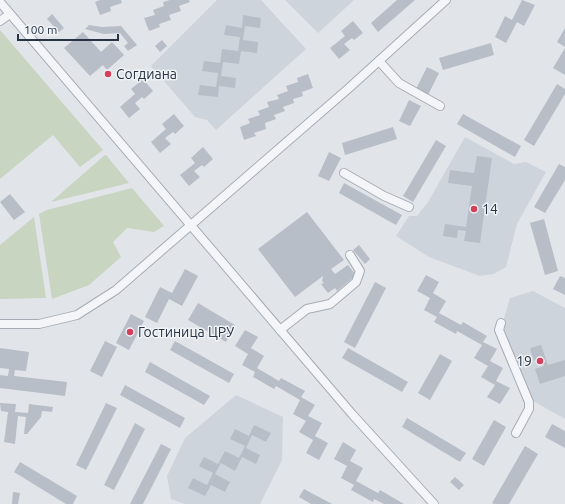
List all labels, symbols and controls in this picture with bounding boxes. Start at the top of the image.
scale bar [18,16,118,42]
text: 100 m [24,23,57,36]
place label: Согдиана [116,66,177,82]
marker: Согдиана [103,69,113,79]
place label: 14 [482,201,498,217]
marker: 14 [469,204,479,214]
place label: Гостиница ЦРУ [138,324,234,340]
marker: Гостиница ЦРУ [125,327,135,337]
place label: 19 [516,353,532,369]
marker: 19 [535,356,545,366]

